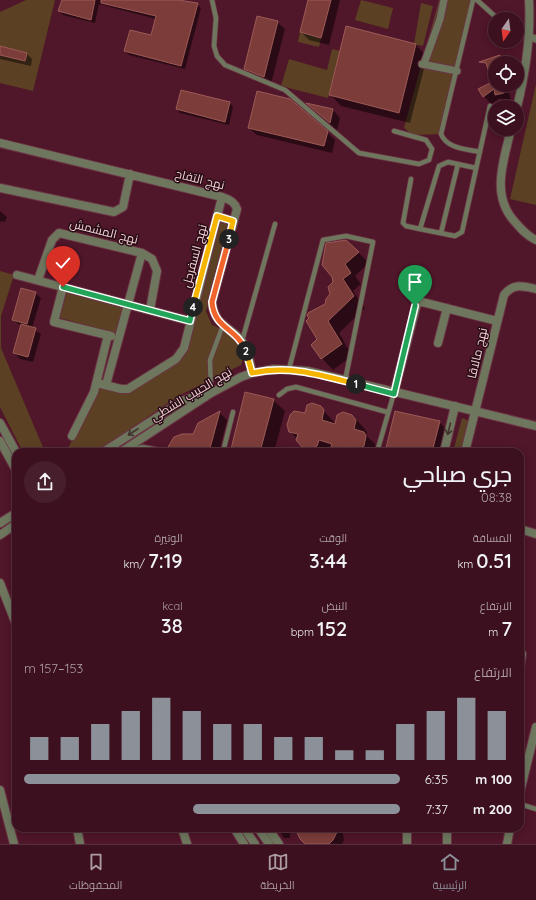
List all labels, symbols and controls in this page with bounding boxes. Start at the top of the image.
north arrow [488,12,524,48]
map controls [488,12,524,136]
button: locate [488,56,524,92]
button: layers [488,100,524,136]
street label: نهج التفاح [174,166,226,193]
street label: نهج المشمش [68,215,140,248]
street label: نهج السفرجل [178,223,211,290]
pin: 3 [219,229,239,249]
text: 3 [226,232,232,246]
pin [46,246,80,287]
icon: check [52,252,74,274]
pin [398,265,432,306]
icon: arrive [404,271,426,293]
pin: 4 [183,297,203,317]
text: 4 [190,300,196,314]
street label: نهج مالاقا [464,326,491,380]
pin: 2 [236,341,256,361]
text: 2 [243,344,249,358]
street label: نهج الحبيب الشطي [148,364,236,427]
pin: 1 [346,374,366,394]
text: 1 [354,377,358,391]
one-way arrow [445,422,453,435]
one-way arrow [128,428,139,436]
text: جري صباحي [403,460,512,488]
button: share [24,461,66,503]
text: 08:38 [481,489,512,505]
text: الوتيرة [154,531,183,545]
text: الوقت [319,531,347,545]
text: المسافة [473,531,512,545]
text: 7:19 [148,548,183,573]
text: 3:44 [309,548,347,573]
text: 0.51 [476,548,512,573]
text: /km [123,557,148,571]
text: km [457,557,476,571]
text: kcal [162,599,183,613]
text: النبض [321,599,347,613]
text: الارتفاع [480,599,512,613]
text: 38 [161,613,183,638]
text: 152 [317,616,347,641]
text: 7 [501,616,512,641]
text: bpm [291,625,317,639]
text: m [488,625,501,639]
text: 153–157 m [24,660,83,676]
text: الارتفاع [474,664,512,680]
text: 6:35 [425,771,448,787]
text: 100 m [475,771,512,787]
text: 7:37 [425,801,448,817]
text: 200 m [473,801,512,817]
tab: المحفوظات [69,851,123,895]
tab: الخريطة [260,851,295,895]
tab: الرئيسية [433,851,467,895]

